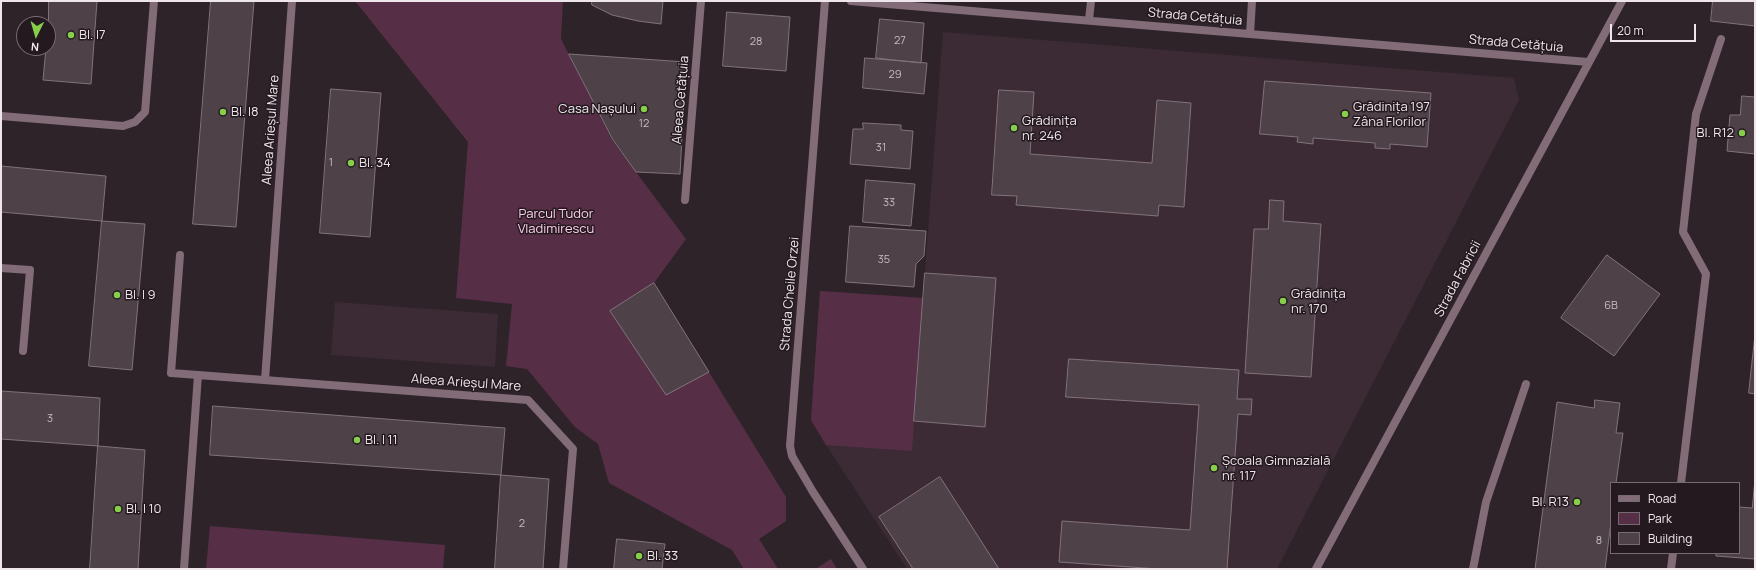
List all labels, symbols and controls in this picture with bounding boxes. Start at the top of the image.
street label: Strada Cetățuia [1147,5,1243,29]
north arrow [16,16,56,56]
scale bar [1612,16,1698,42]
text: 20 m [1617,22,1644,39]
place label: Bl. I7 [79,27,105,43]
marker: Bl. I7 [66,30,76,40]
street label: Strada Cetățuia [1468,32,1564,56]
house number: 27 [894,34,906,48]
house number: 28 [750,35,762,49]
text: N [30,40,40,55]
street label: Aleea Cetățuia [669,55,693,145]
house number: 29 [888,68,902,82]
street label: Aleea Arieșul Mare [259,74,283,186]
place label: Grădinița 197 Zâna Florilor [1353,99,1430,130]
place label: Casa Nașului [558,101,636,117]
place label: Bl. I8 [231,104,258,120]
marker: Casa Nașului [639,104,649,114]
marker: Bl. I8 [218,107,228,117]
marker: Grădinița 197 Zâna Florilor [1340,109,1350,119]
place label: Grădinița nr. 246 [1022,113,1077,144]
house number: 12 [639,117,649,131]
marker: Grădinița nr. 246 [1009,123,1019,133]
place label: Bl. R12 [1696,125,1734,141]
marker: Bl. R12 [1737,128,1747,138]
house number: 31 [876,141,886,155]
place label: Bl. 34 [359,155,391,171]
house number: 1 [329,156,333,170]
marker: Bl. 34 [346,158,356,168]
house number: 33 [883,196,895,210]
park label: Parcul Tudor Vladimirescu [518,206,594,237]
street label: Strada Cheile Orzei [777,236,803,352]
street label: Strada Fabricii [1431,238,1485,320]
house number: 35 [878,253,890,267]
place label: Grădinița nr. 170 [1291,286,1346,317]
place label: Bl. I 9 [125,287,156,303]
marker: Bl. I 9 [112,290,122,300]
marker: Grădinița nr. 170 [1278,296,1288,306]
house number: 6B [1604,299,1618,313]
street label: Aleea Arieșul Mare [410,371,522,395]
house number: 3 [47,412,53,426]
place label: Bl. I 11 [365,432,398,448]
marker: Bl. I 11 [352,435,362,445]
place label: Școala Gimnazială nr. 117 [1222,453,1330,484]
marker: Școala Gimnazială nr. 117 [1209,463,1219,473]
legend [1610,482,1740,554]
text: Road [1648,490,1676,507]
place label: Bl. R13 [1532,494,1569,510]
marker: Bl. R13 [1572,497,1582,507]
place label: Bl. I 10 [126,501,162,517]
marker: Bl. I 10 [113,504,123,514]
text: Park [1648,510,1672,527]
house number: 2 [519,517,525,531]
text: Building [1648,530,1692,547]
house number: 8 [1596,534,1602,548]
place label: Bl. 33 [647,548,678,564]
marker: Bl. 33 [634,551,644,561]

